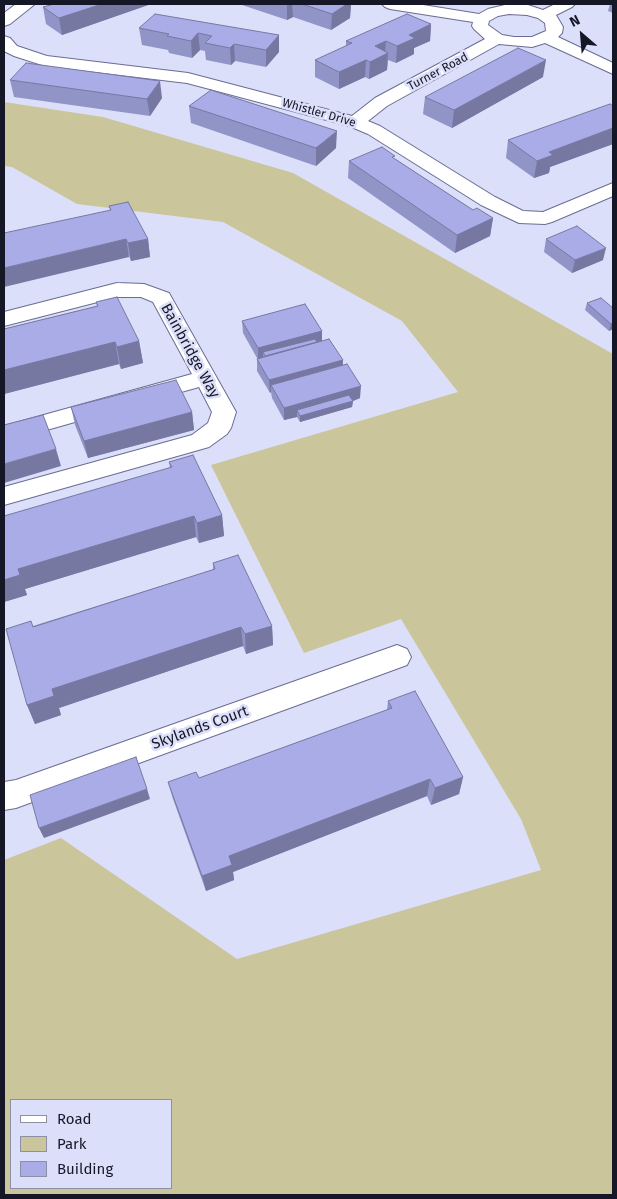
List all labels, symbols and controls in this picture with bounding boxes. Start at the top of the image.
north arrow [557,10,607,60]
text: N [567,12,583,31]
street label: Turner Road [405,50,471,94]
street label: Whistler Drive [280,96,358,130]
street label: Bainbridge Way [157,301,223,401]
street label: Skylands Court [149,702,251,754]
legend [10,1099,172,1189]
text: Road [57,1110,92,1128]
text: Park [57,1135,87,1153]
text: Building [57,1160,113,1178]

